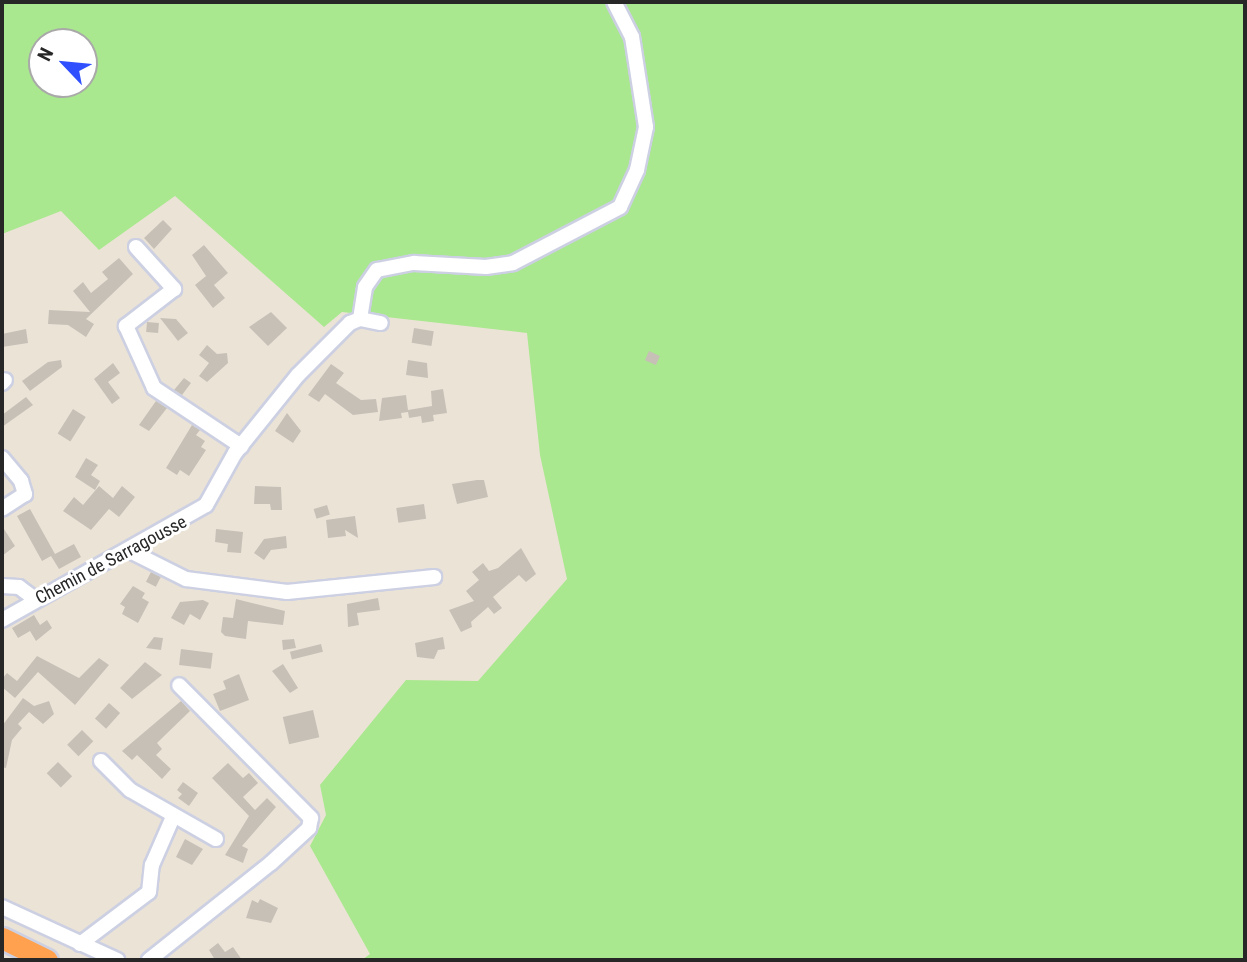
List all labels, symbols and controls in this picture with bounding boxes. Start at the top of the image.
north arrow [28,28,98,98]
text: N [33,44,58,65]
street label: Chemin de Sarragousse [32,511,190,609]

